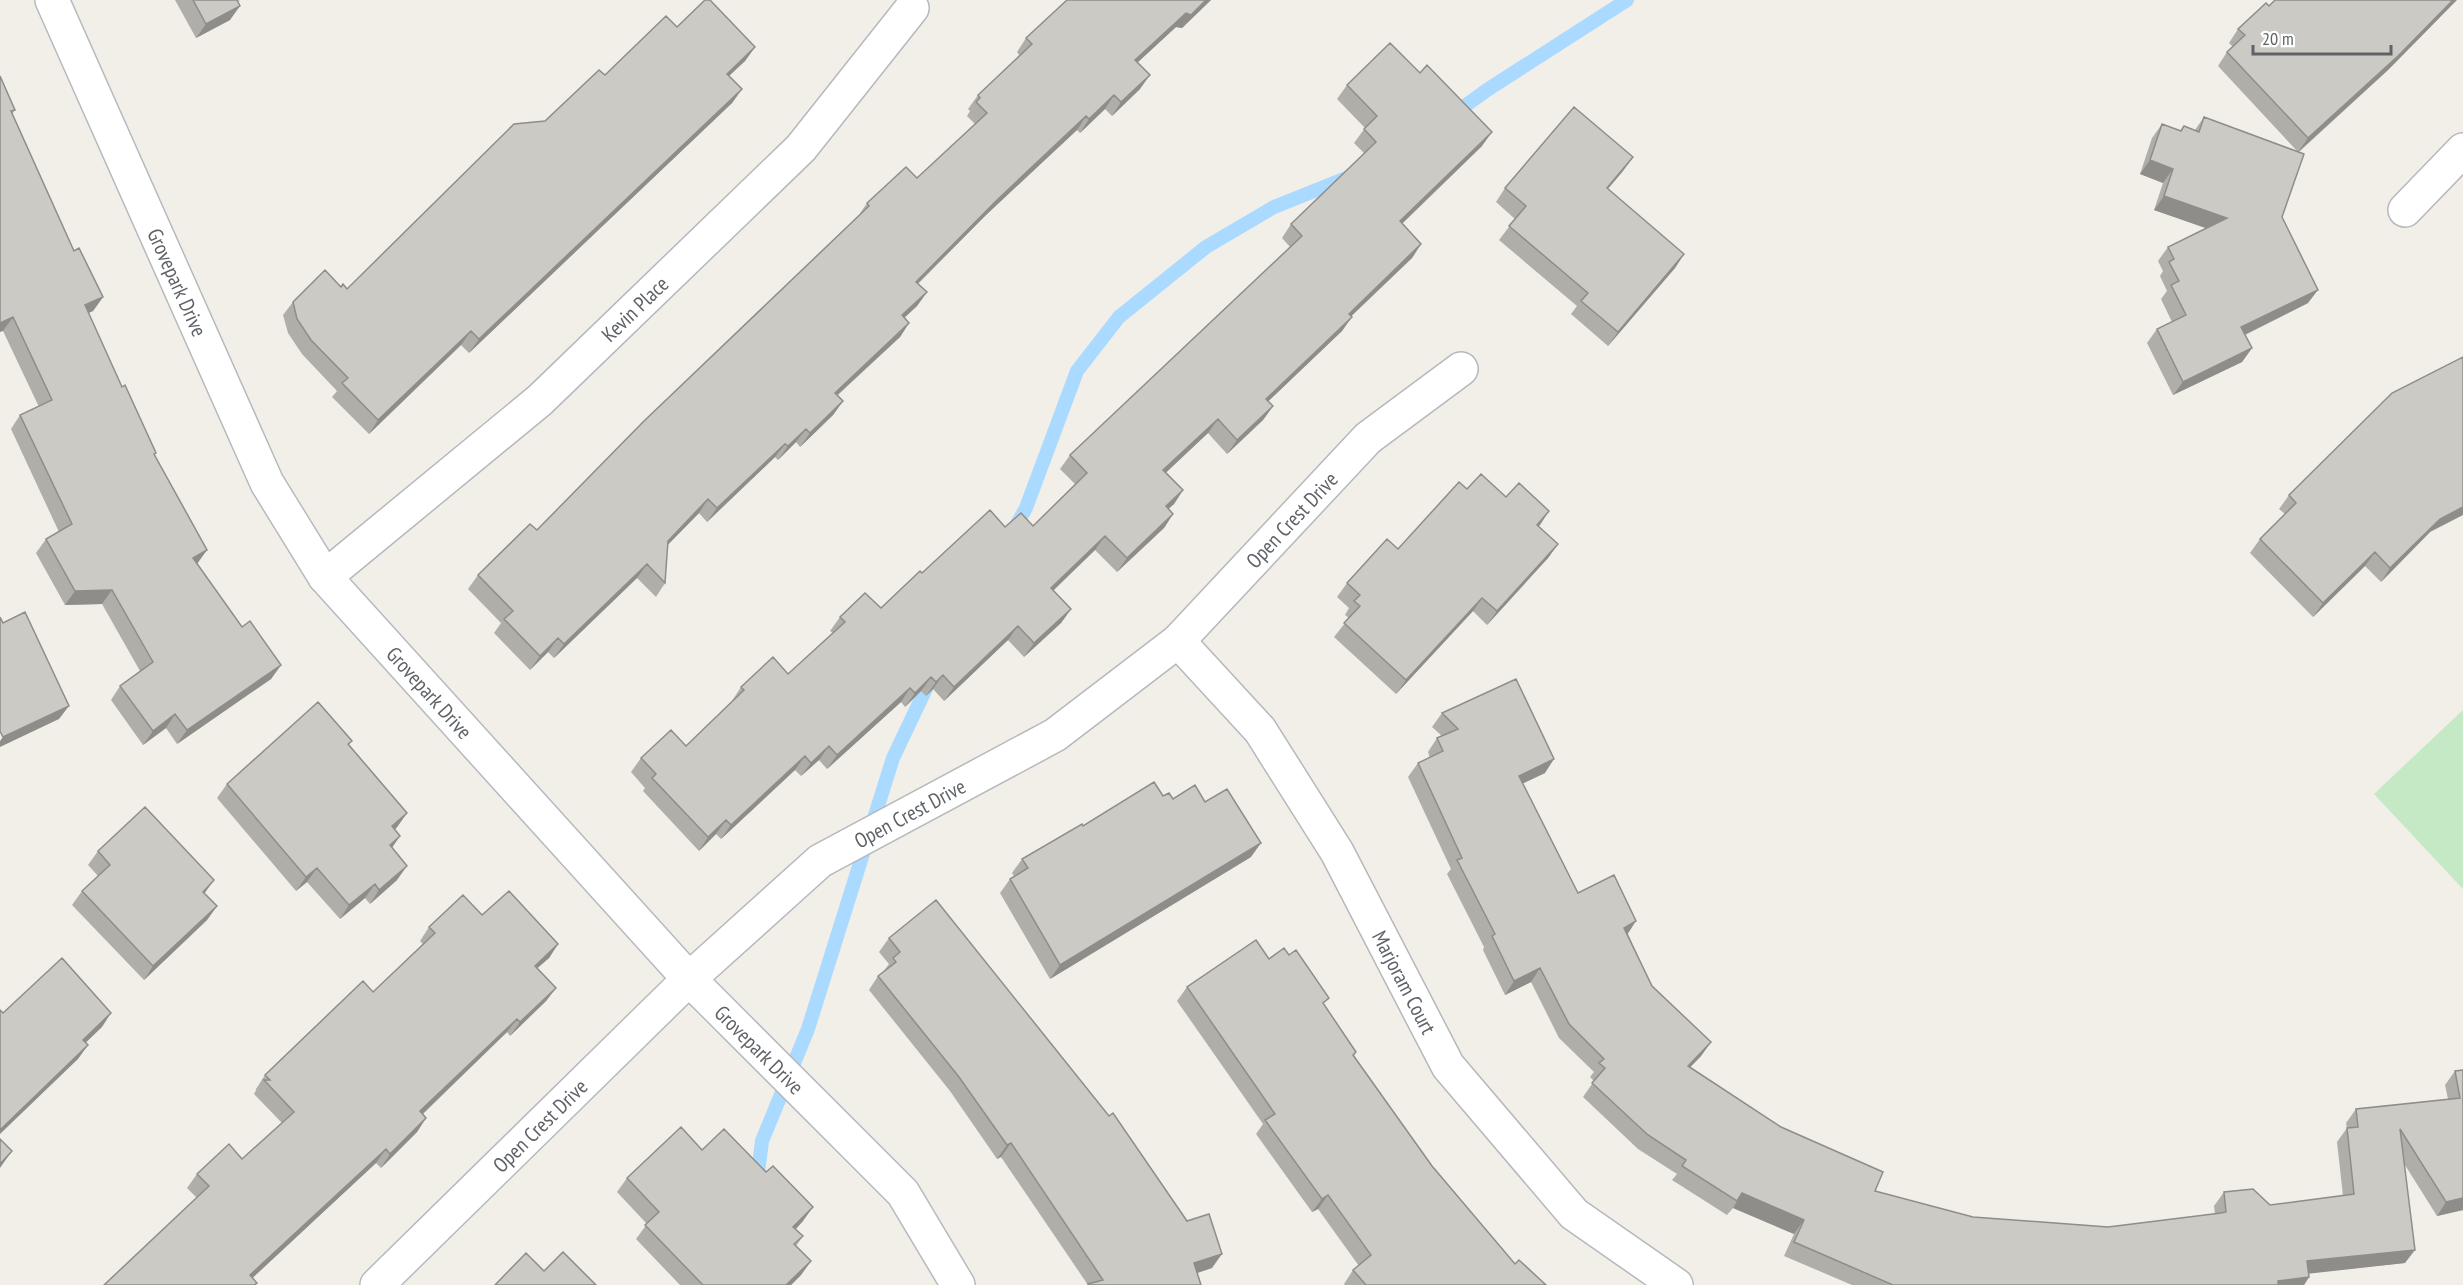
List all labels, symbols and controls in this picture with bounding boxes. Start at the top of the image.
scale bar [2253,18,2391,56]
text: 20 m [2262,27,2294,50]
street label: Grovepark Drive [142,224,213,341]
street label: Kevin Place [595,270,674,347]
street label: Open Crest Drive [1240,466,1343,574]
street label: Grovepark Drive [381,641,478,744]
street label: Open Crest Drive [849,772,970,854]
street label: Marjoram Court [1367,926,1443,1039]
street label: Grovepark Drive [709,999,810,1100]
street label: Open Crest Drive [487,1073,593,1178]

